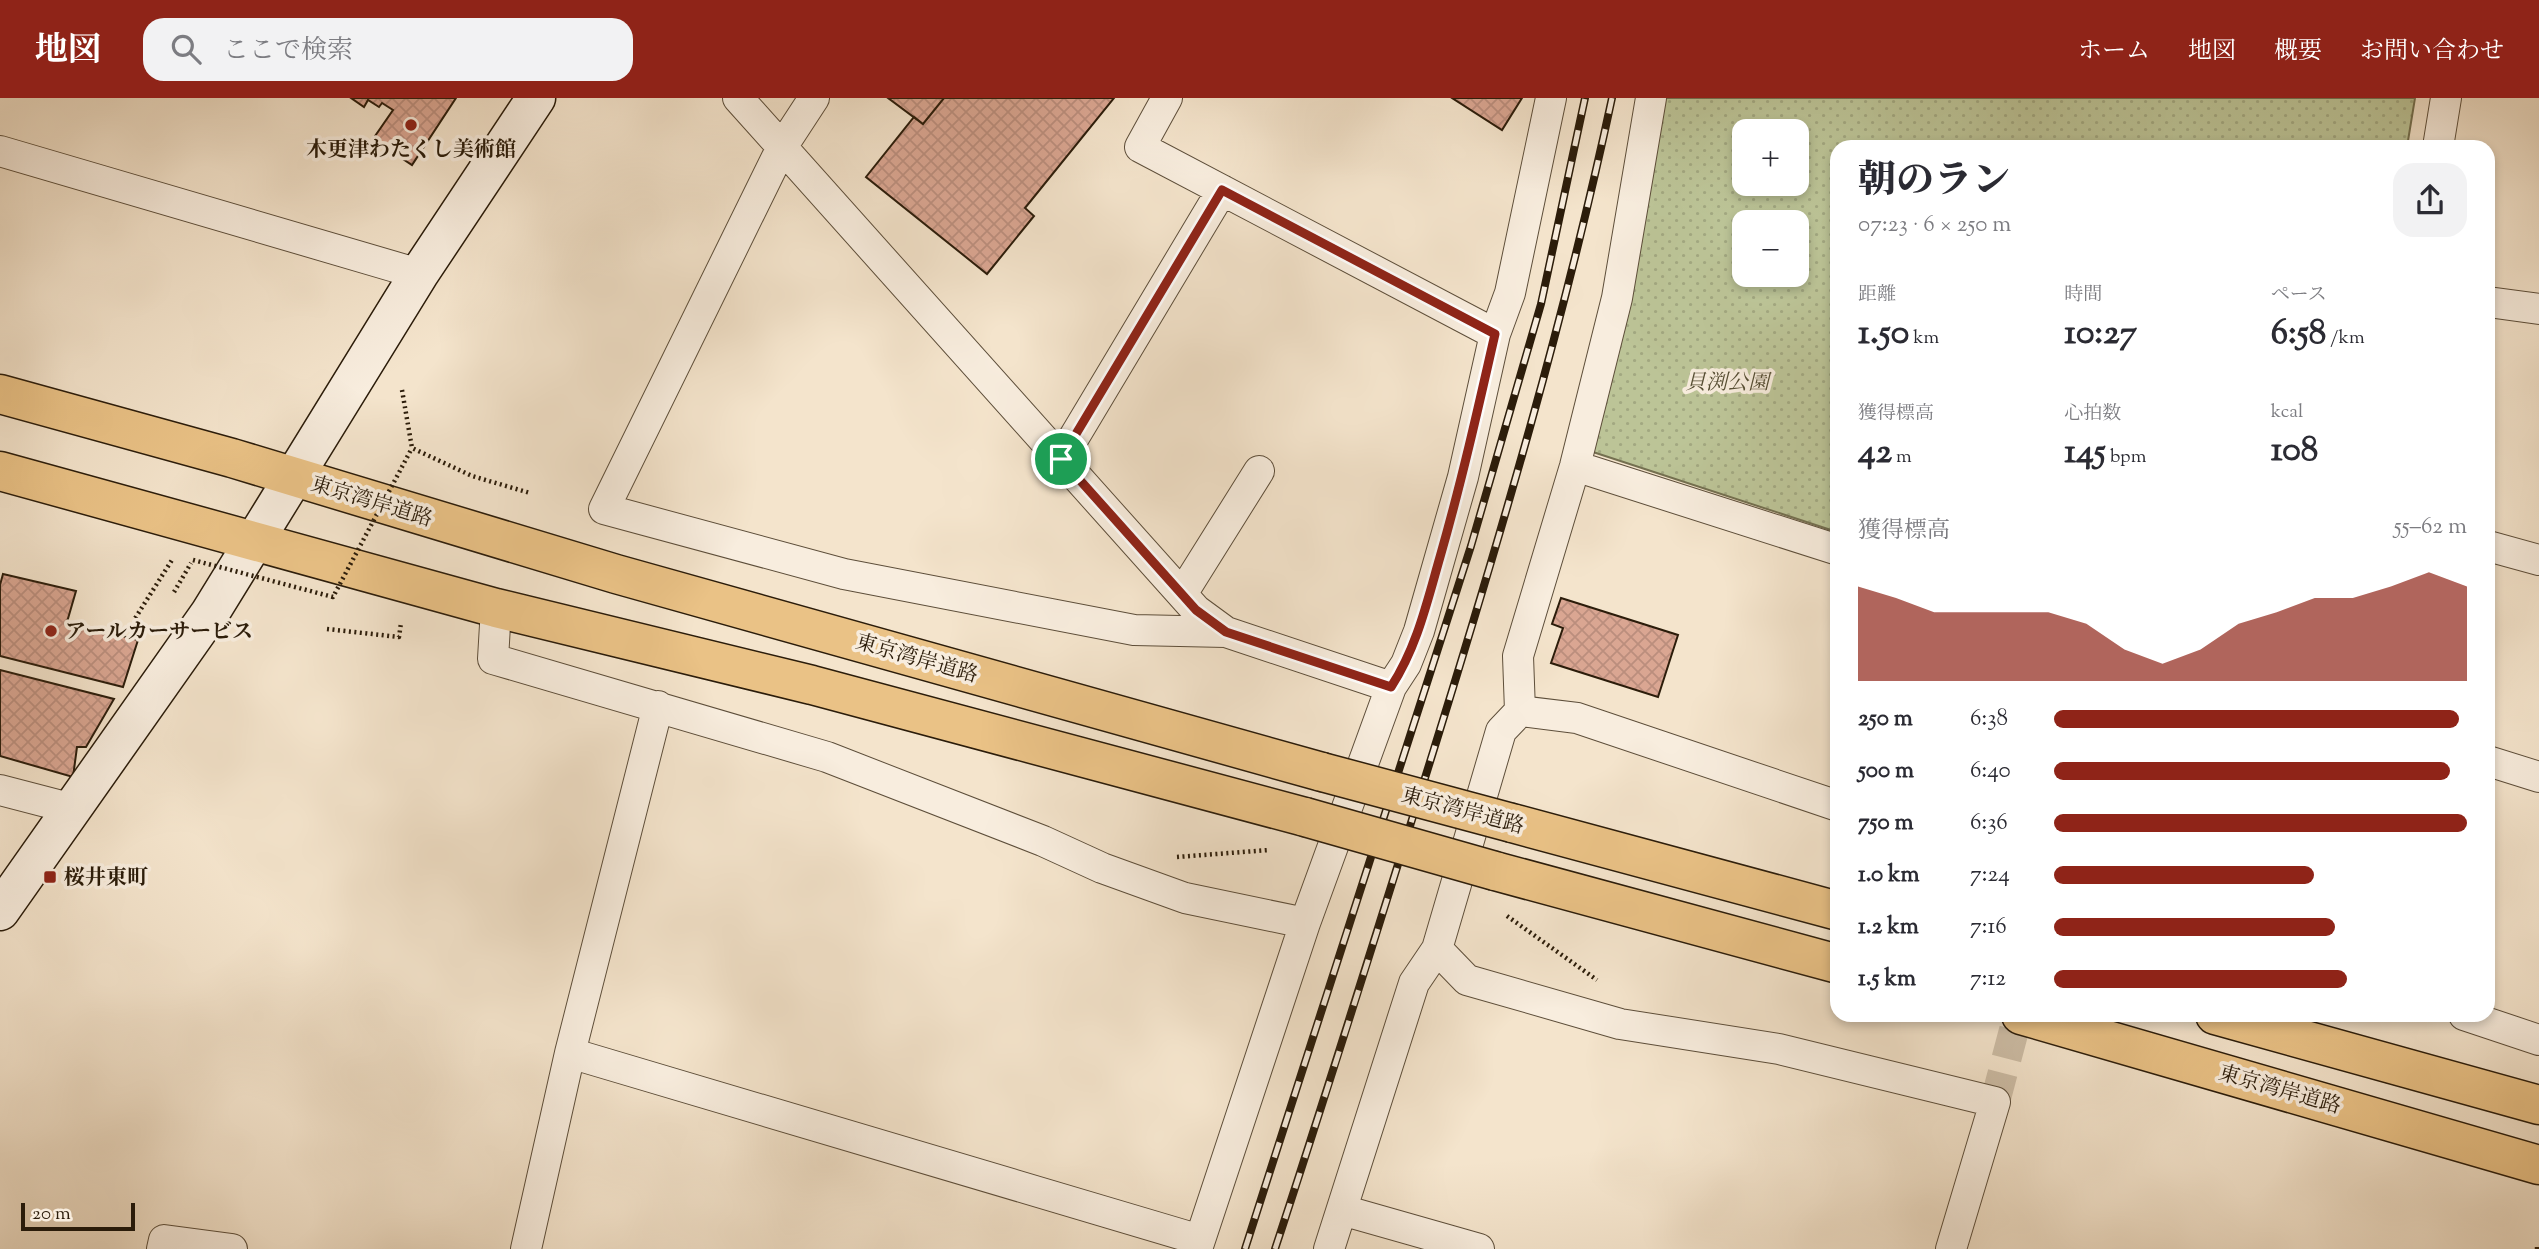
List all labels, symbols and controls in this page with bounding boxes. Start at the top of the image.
search box [143,18,633,81]
text: 地図 [35,28,101,76]
icon: search [167,30,205,68]
text: ここで検索 [223,33,353,70]
text: ホーム [2078,35,2150,69]
text: 地図 [2188,35,2236,69]
text: 概要 [2274,35,2322,69]
text: お問い合わせ [2360,35,2504,69]
marker: 木更津わたくし美術館 [403,117,419,133]
map controls [1732,119,1809,287]
button: + [1732,119,1809,196]
place label: 木更津わたくし美術館 [306,136,516,166]
text: 朝のラン [1858,156,2010,210]
button: share [2393,163,2467,237]
text: 07:23 · 6 × 250 m [1858,209,2011,242]
button: − [1732,210,1809,287]
text: 距離 [1858,282,1896,309]
text: 時間 [2064,282,2102,309]
text: ペース [2271,282,2327,309]
text: 1.50 [1858,309,1909,360]
text: 10:27 [2064,309,2137,360]
text: 6:58 [2271,309,2326,360]
text: km [1909,325,1939,352]
text: /km [2326,325,2365,352]
park label: 貝渕公園 [1685,369,1772,399]
text: kcal [2271,399,2303,426]
text: 獲得標高 [1858,401,1934,428]
text: 心拍数 [2064,401,2121,428]
text: 108 [2271,426,2318,477]
text: 42 [1858,428,1892,479]
text: 145 [2064,428,2106,479]
pin [1031,429,1091,489]
icon: arrive [1042,440,1080,478]
text: m [1892,444,1912,471]
text: bpm [2106,444,2146,471]
street label: 東京湾岸道路 [307,470,436,536]
text: 55–62 m [2394,511,2467,544]
text: 獲得標高 [1858,515,1950,548]
place label: アールカーサービス [65,618,253,648]
marker: アールカーサービス [43,623,59,639]
street label: 東京湾岸道路 [852,628,981,692]
text: 250 m [1858,703,1913,736]
text: 6:38 [1970,703,2008,736]
text: 500 m [1858,755,1914,788]
text: 6:40 [1970,755,2011,788]
street label: 東京湾岸道路 [1398,781,1527,843]
text: 750 m [1858,807,1913,840]
text: 6:36 [1970,807,2008,840]
text: 1.0 km [1858,859,1920,892]
text: 7:24 [1970,859,2010,892]
place label: 桜井東町 [64,864,148,894]
marker: 桜井東町 [42,869,58,885]
text: 1.2 km [1858,911,1919,944]
text: 7:16 [1970,911,2007,944]
text: 1.5 km [1858,963,1916,996]
text: 7:12 [1970,963,2006,996]
street label: 東京湾岸道路 [2215,1059,2344,1123]
scale bar [21,1200,135,1232]
text: 20 m [32,1201,71,1228]

